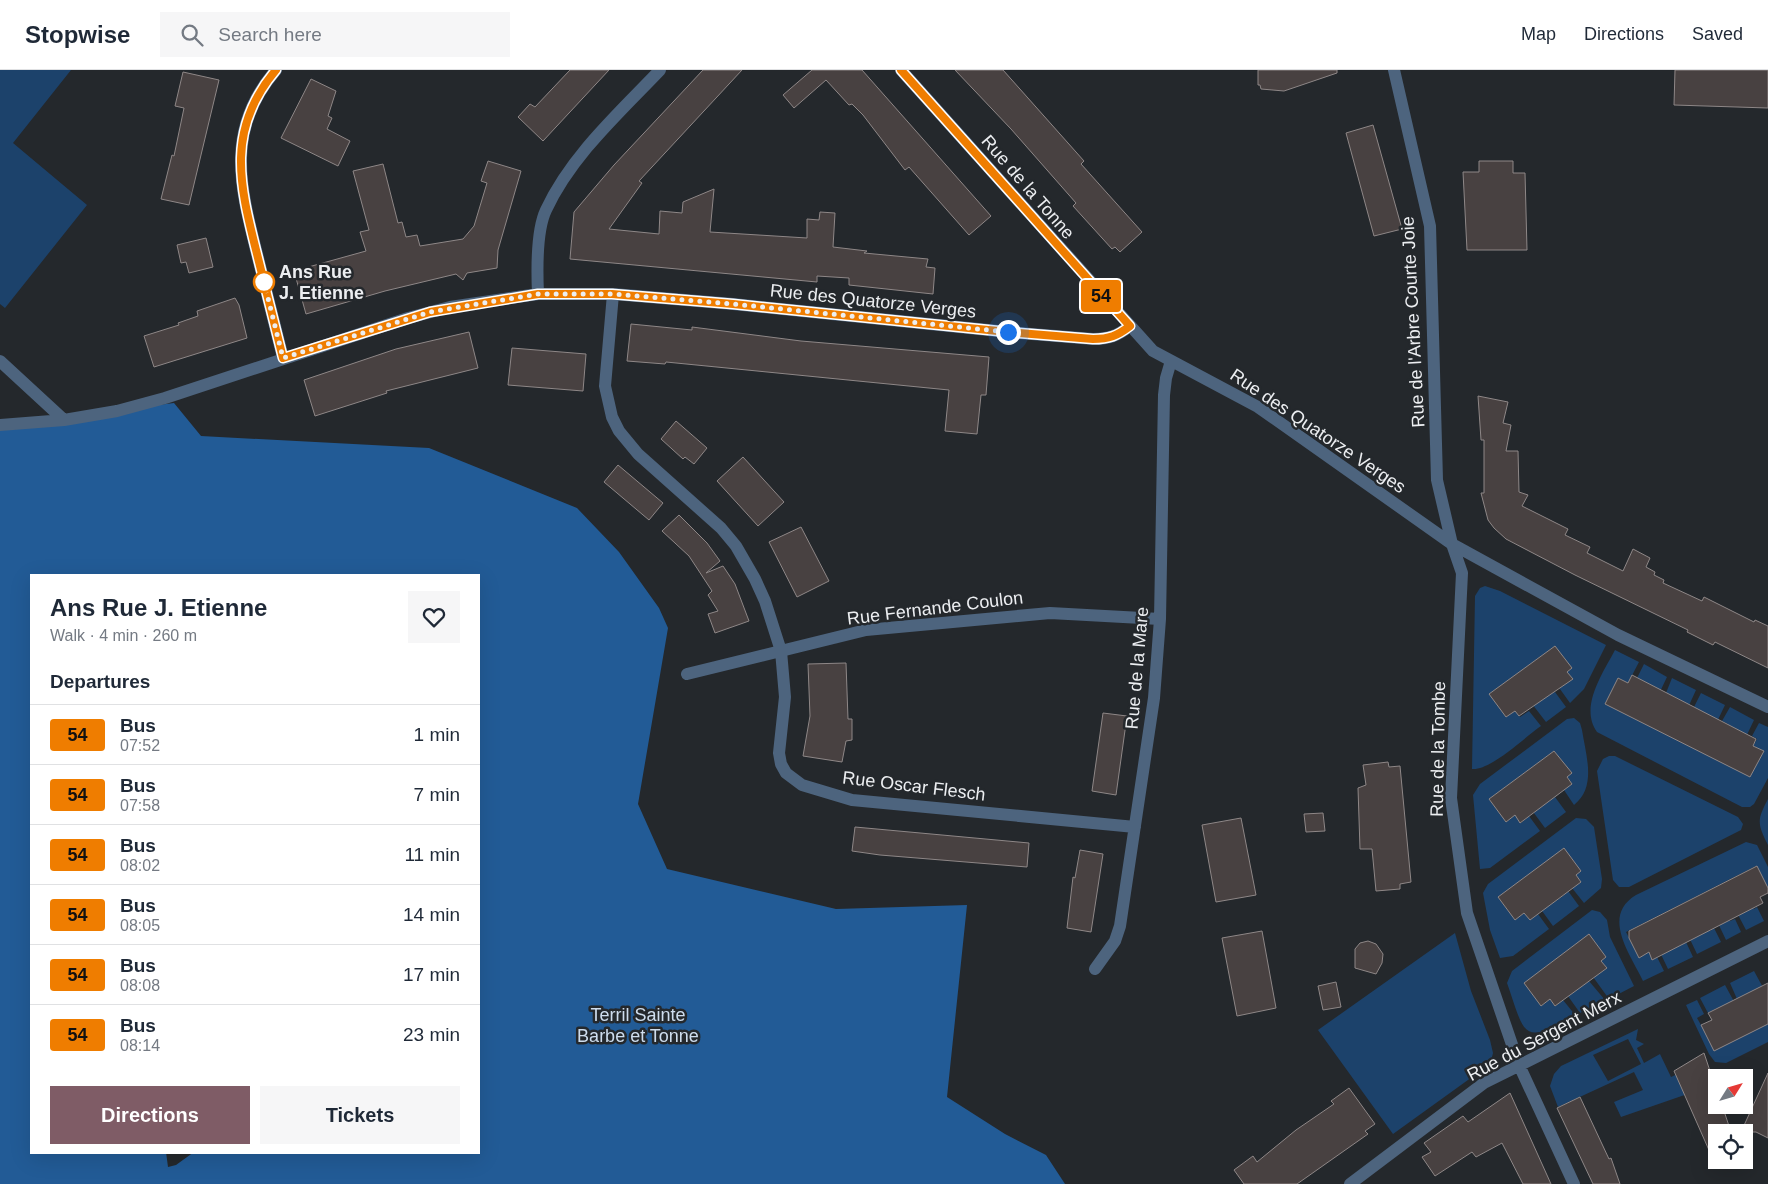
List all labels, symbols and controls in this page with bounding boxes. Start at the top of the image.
search box [160,12,510,57]
text: Stopwise [25,21,130,48]
icon: search [178,21,206,49]
text: Search here [218,24,322,45]
text: Map [1521,24,1556,44]
text: Directions [1584,24,1664,44]
text: Saved [1692,24,1743,44]
street label: Rue de la Tonne [978,131,1078,243]
street label: Rue de l'Arbre Courte Joie [1397,216,1429,428]
place label: Ans Rue J. Etienne [279,262,364,303]
marker: Ans Rue J. Etienne [253,271,275,293]
street label: Rue des Quatorze Verges [769,280,977,322]
line badge: 54 [1078,280,1124,312]
text: 54 [1091,286,1111,306]
your location [996,320,1021,345]
street label: Rue des Quatorze Verges [1227,365,1409,497]
street label: Rue Fernande Coulon [846,587,1024,629]
button: heart [408,591,460,643]
text: Ans Rue J. Etienne [50,594,267,621]
street label: Rue de la Mare [1122,606,1152,730]
text: Walk · 4 min · 260 m [50,627,197,644]
text: Departures [50,671,150,692]
street label: Rue de la Tombe [1427,681,1449,817]
text: Bus [120,715,156,736]
text: 1 min [414,724,460,745]
text: 54 [67,725,88,745]
text: 07:52 [120,737,160,754]
street label: Rue Oscar Flesch [841,767,987,805]
text: Bus [120,775,156,796]
text: 7 min [414,784,460,805]
text: 54 [67,785,88,805]
text: 07:58 [120,797,160,814]
text: Bus [120,835,156,856]
text: 11 min [404,844,460,865]
text: 54 [67,845,88,865]
text: 08:02 [120,857,160,874]
text: Bus [120,895,156,916]
text: 14 min [403,904,460,925]
text: 54 [67,905,88,925]
text: 08:05 [120,917,160,934]
text: Bus [120,955,156,976]
text: 17 min [403,964,460,985]
text: 54 [67,965,88,985]
text: 08:08 [120,977,160,994]
street label: Rue du Sergent Merx [1464,987,1624,1085]
park label: Terril Sainte Barbe et Tonne [577,1005,699,1046]
text: Bus [120,1015,156,1036]
text: 23 min [403,1024,460,1045]
text: 54 [67,1025,88,1045]
text: 08:14 [120,1037,160,1054]
north arrow [1708,1069,1752,1114]
map controls [1708,1069,1753,1169]
button: Directions [50,1086,250,1144]
button: Tickets [260,1086,460,1144]
button: locate [1708,1124,1753,1169]

